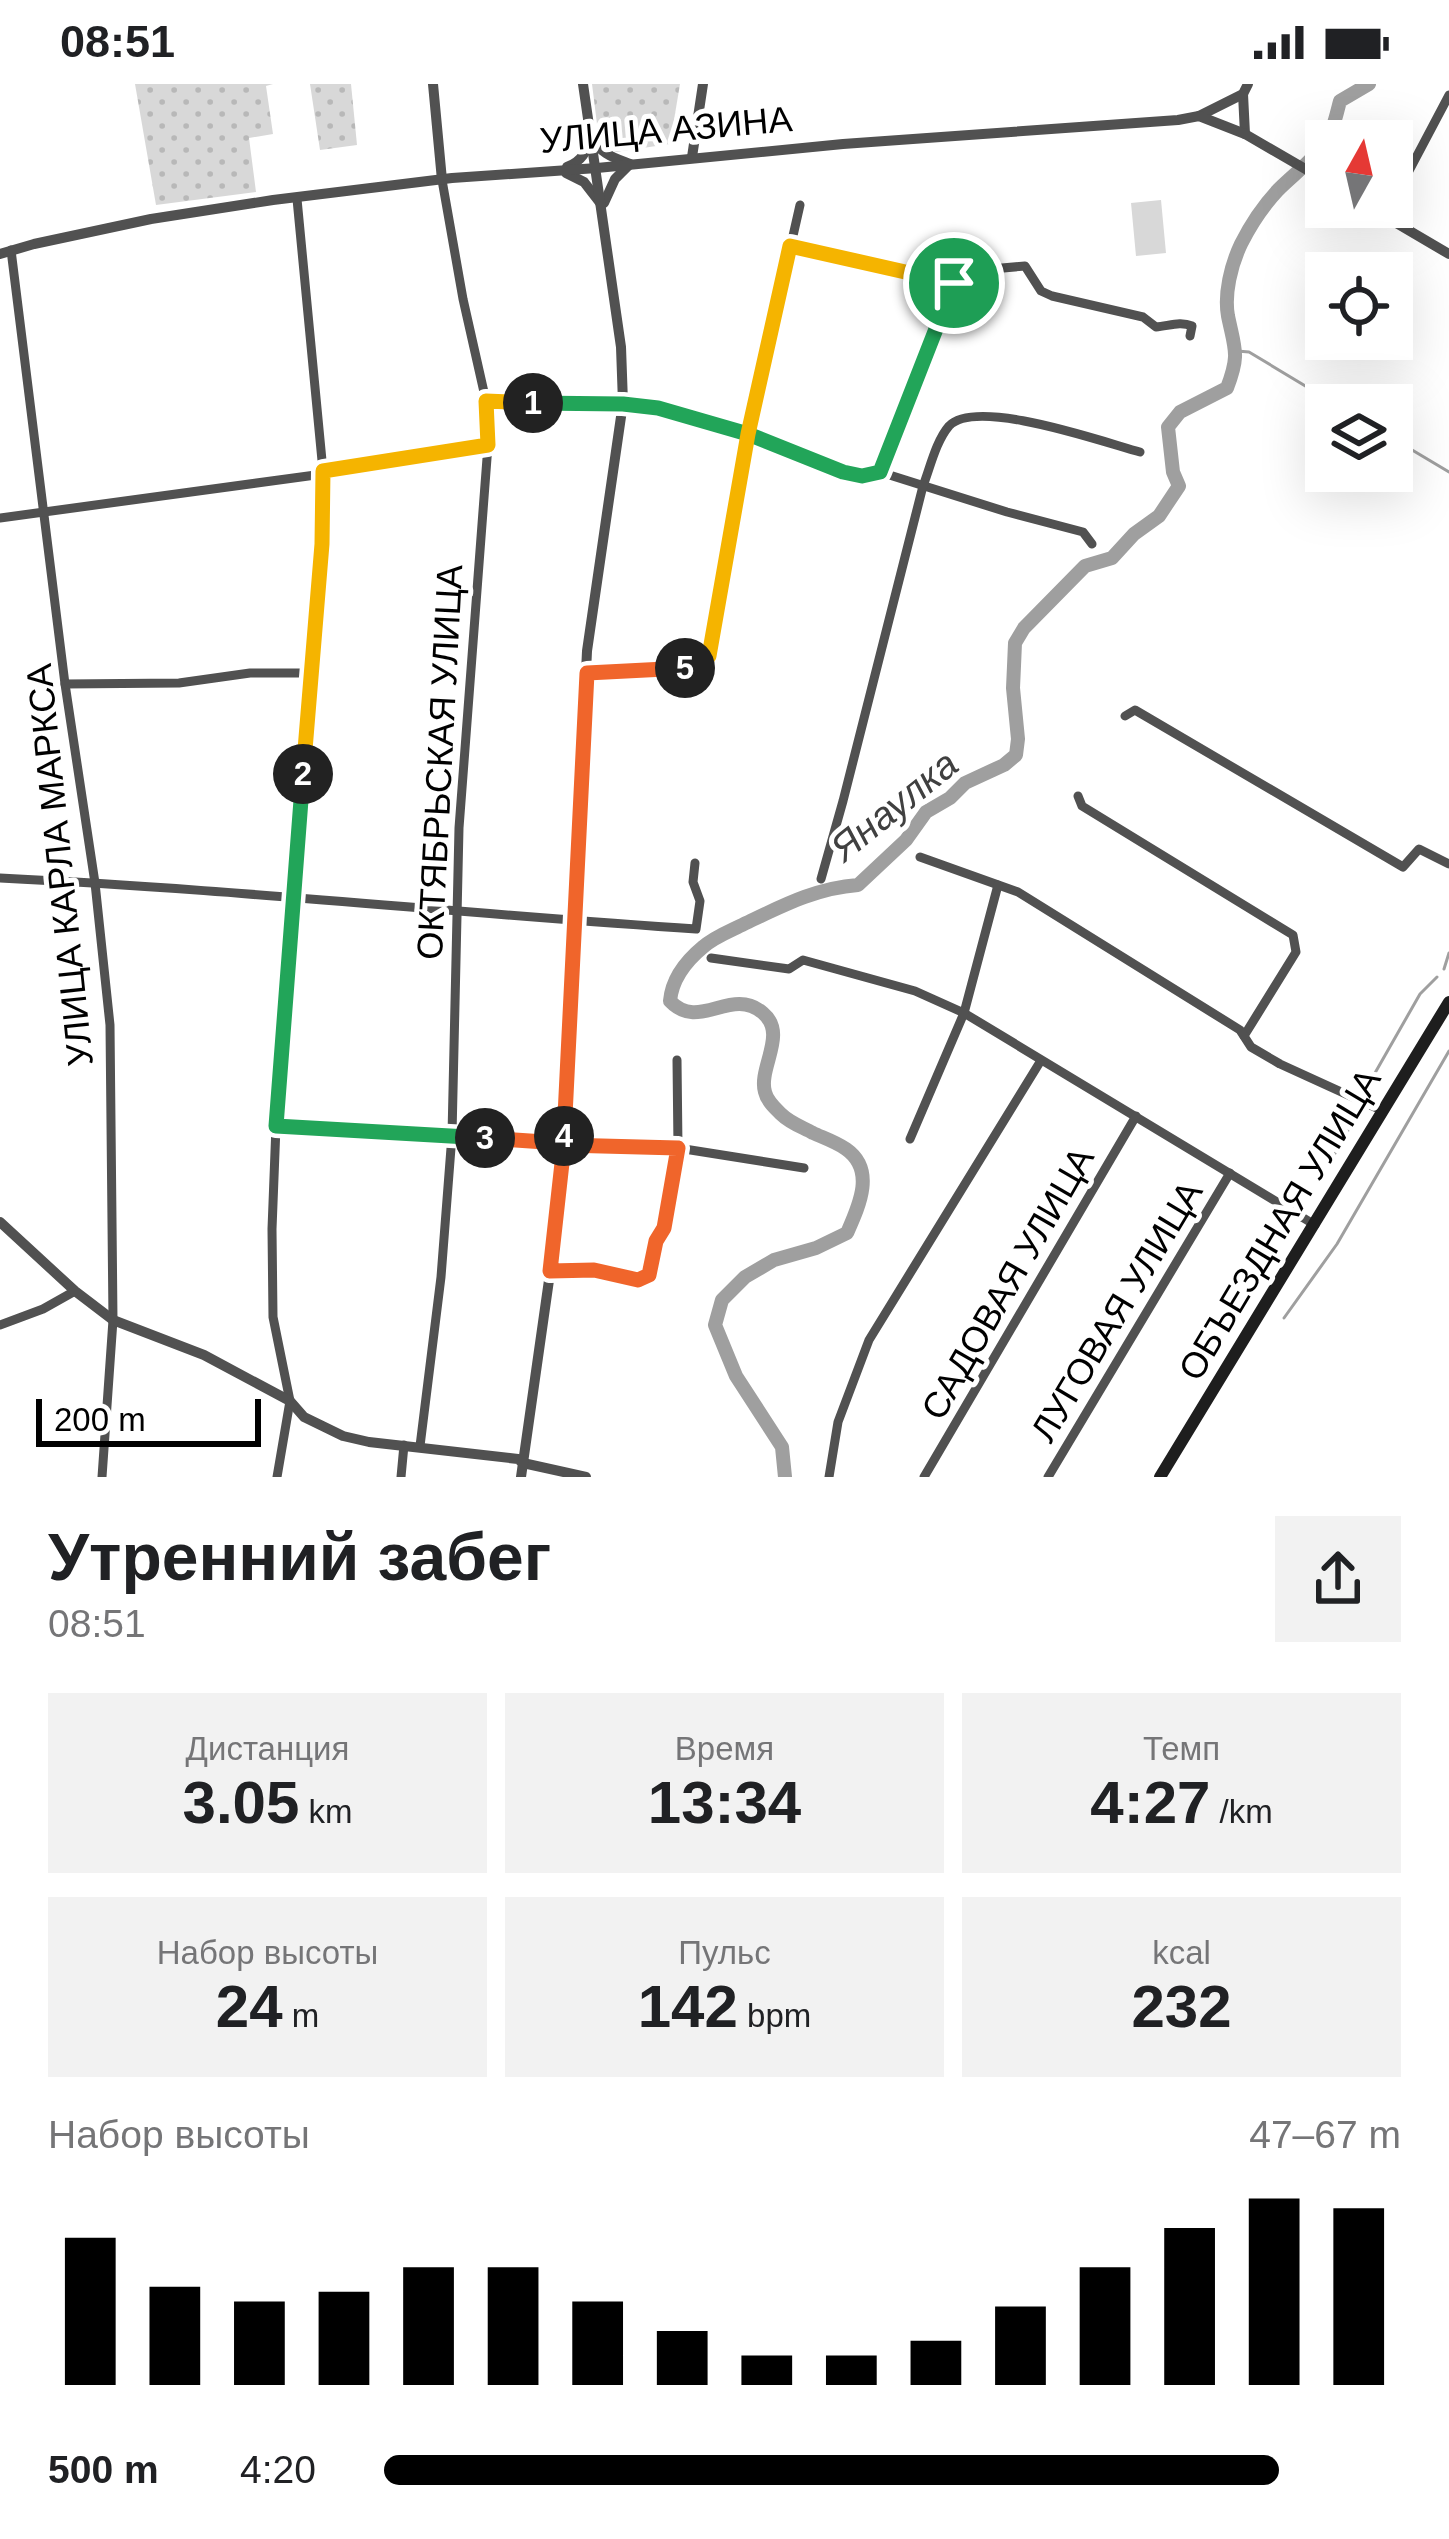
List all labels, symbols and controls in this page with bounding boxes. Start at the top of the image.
text: 08:51 [60,16,175,67]
street label: УЛИЦА АЗИНА [538,98,794,161]
north arrow [1305,120,1413,228]
map controls [1305,120,1413,492]
pin [903,232,1005,334]
icon: arrive [921,250,987,316]
button: locate [1305,252,1413,360]
pin: 1 [503,373,563,433]
text: 1 [524,384,542,421]
button: layers [1305,384,1413,492]
street label: ОКТЯБРЬСКАЯ УЛИЦА [409,564,470,961]
pin: 5 [655,638,715,698]
text: 5 [676,649,694,686]
street label: УЛИЦА КАРЛА МАРКСА [18,662,101,1068]
water label: Янаулка [821,742,966,870]
pin: 2 [273,744,333,804]
text: 2 [294,755,312,792]
street label: ОБЪЕЗДНАЯ УЛИЦА [1170,1061,1389,1387]
pin: 4 [534,1106,594,1166]
pin: 3 [455,1108,515,1168]
text: 4 [555,1117,573,1154]
text: 3 [476,1119,494,1156]
street label: САДОВАЯ УЛИЦА [913,1140,1102,1427]
street label: ЛУГОВАЯ УЛИЦА [1022,1174,1210,1449]
scale bar [36,1393,261,1446]
text: 200 m [54,1401,146,1438]
button: share [1275,1516,1401,1642]
text: Утренний забег [48,1520,551,1594]
text: 08:51 [48,1602,146,1645]
text: Дистанция [186,1730,349,1767]
text: Время [675,1730,774,1767]
text: Темп [1143,1730,1220,1767]
text: 3.05 [183,1769,299,1836]
text: 13:34 [648,1769,801,1836]
text: 4:27 [1090,1769,1210,1836]
text: km [299,1793,352,1830]
text: /km [1210,1793,1273,1830]
text: Набор высоты [157,1934,378,1971]
text: Пульс [678,1934,771,1971]
text: kcal [1152,1934,1211,1971]
text: 24 [216,1973,283,2040]
text: 142 [638,1973,738,2040]
text: 232 [1131,1973,1232,2040]
text: m [283,1997,319,2034]
text: bpm [738,1997,811,2034]
text: Набор высоты [48,2113,310,2156]
text: 47–67 m [1249,2113,1401,2156]
text: 500 m [48,2448,159,2491]
text: 4:20 [240,2448,316,2491]

